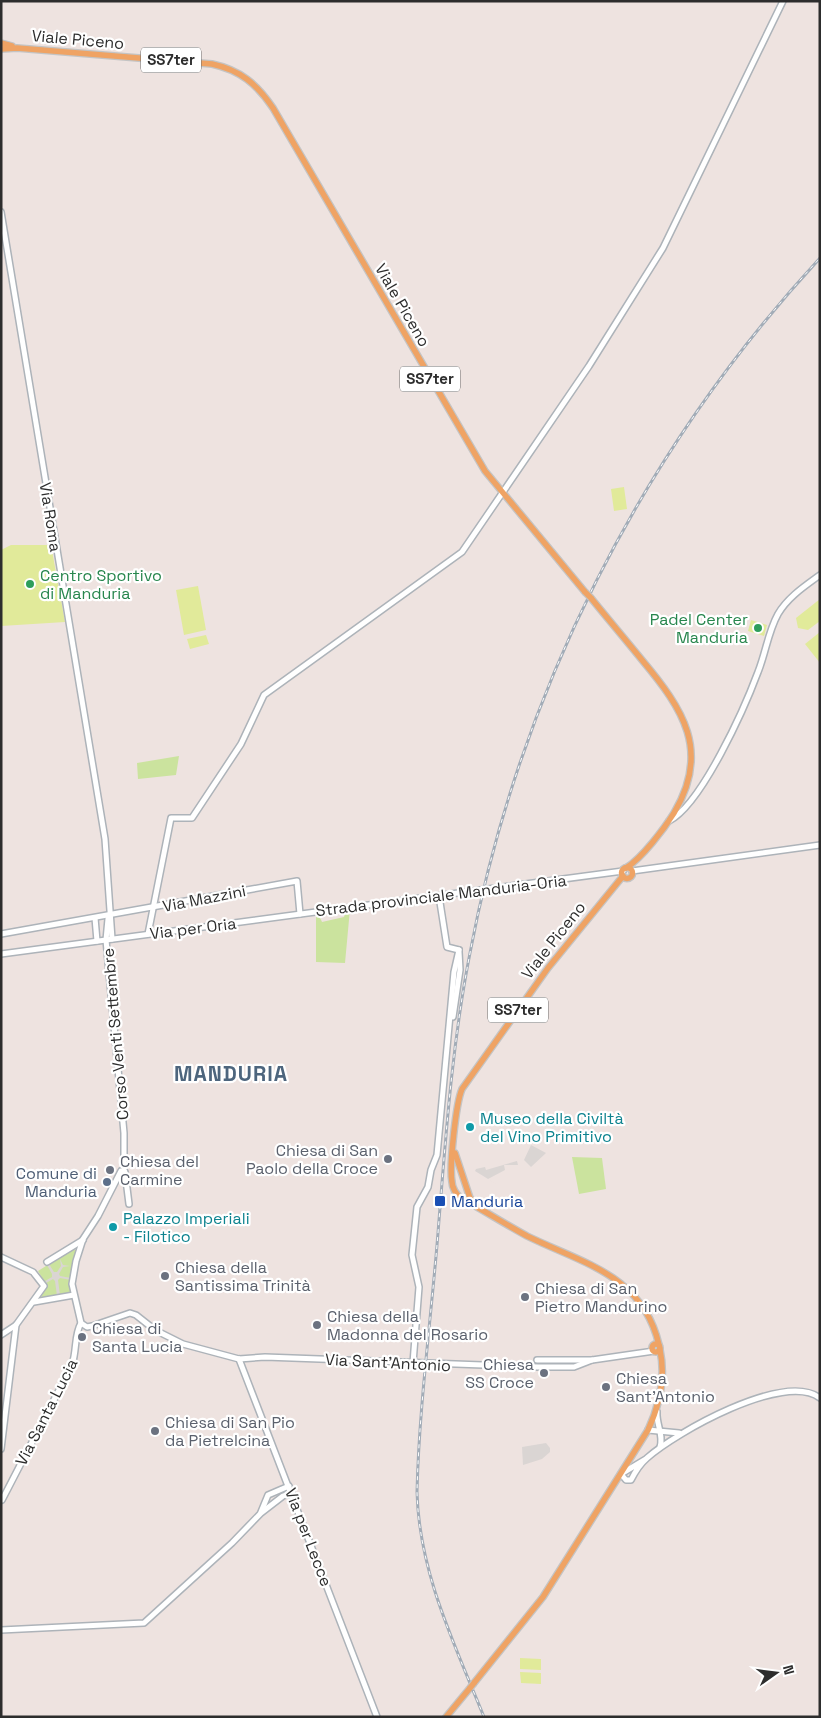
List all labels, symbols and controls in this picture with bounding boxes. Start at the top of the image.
street label: Viale Piceno [31,25,125,54]
road number: SS7ter [141,48,201,72]
street label: Viale Piceno [370,260,435,351]
road number: SS7ter [400,366,460,392]
street label: Via Roma [35,481,66,553]
place label: Centro Sportivo di Manduria [40,565,162,604]
marker: Centro Sportivo di Manduria [24,578,36,590]
place label: Padel Center Manduria [650,609,748,648]
marker: Padel Center Manduria [752,622,764,634]
street label: Strada provinciale Manduria-Oria [314,870,568,921]
street label: Via Mazzini [161,880,248,917]
street label: Viale Piceno [517,897,590,983]
street label: Via per Oria [149,913,237,944]
street label: Corso Venti Settembre [98,947,133,1121]
road number: SS7ter [488,998,548,1022]
district label: MANDURIA [174,1060,288,1087]
place label: Museo della Civiltà del Vino Primitivo [480,1108,624,1147]
marker: Museo della Civiltà del Vino Primitivo [464,1121,476,1133]
place label: Chiesa di San Paolo della Croce [246,1140,378,1179]
place label: Chiesa del Carmine [120,1151,199,1190]
marker: Chiesa di San Paolo della Croce [382,1153,394,1165]
place label: Comune di Manduria [16,1163,97,1202]
marker: Chiesa del Carmine [104,1164,116,1176]
marker: Comune di Manduria [101,1176,113,1188]
place label: Manduria [451,1191,523,1212]
marker: Manduria [433,1194,447,1208]
place label: Palazzo Imperiali - Filotico [123,1208,250,1247]
marker: Palazzo Imperiali - Filotico [107,1221,119,1233]
place label: Chiesa della Santissima Trinità [175,1257,311,1296]
marker: Chiesa della Santissima Trinità [159,1270,171,1282]
place label: Chiesa di San Pietro Mandurino [535,1278,667,1317]
marker: Chiesa di San Pietro Mandurino [519,1291,531,1303]
place label: Chiesa della Madonna del Rosario [327,1306,488,1345]
place label: Chiesa di Santa Lucia [92,1318,182,1357]
marker: Chiesa della Madonna del Rosario [311,1319,323,1331]
marker: Chiesa di Santa Lucia [76,1331,88,1343]
street label: Via Sant'Antonio [325,1349,451,1376]
place label: Chiesa SS Croce [465,1354,534,1393]
street label: Via Santa Lucia [10,1355,82,1469]
marker: Chiesa SS Croce [538,1367,550,1379]
place label: Chiesa Sant'Antonio [616,1368,715,1407]
marker: Chiesa Sant'Antonio [600,1381,612,1393]
place label: Chiesa di San Pio da Pietrelcina [165,1412,295,1451]
marker: Chiesa di San Pio da Pietrelcina [149,1425,161,1437]
street label: Via per Lecce [280,1485,337,1589]
north arrow [751,1648,801,1698]
text: N [779,1663,798,1677]

